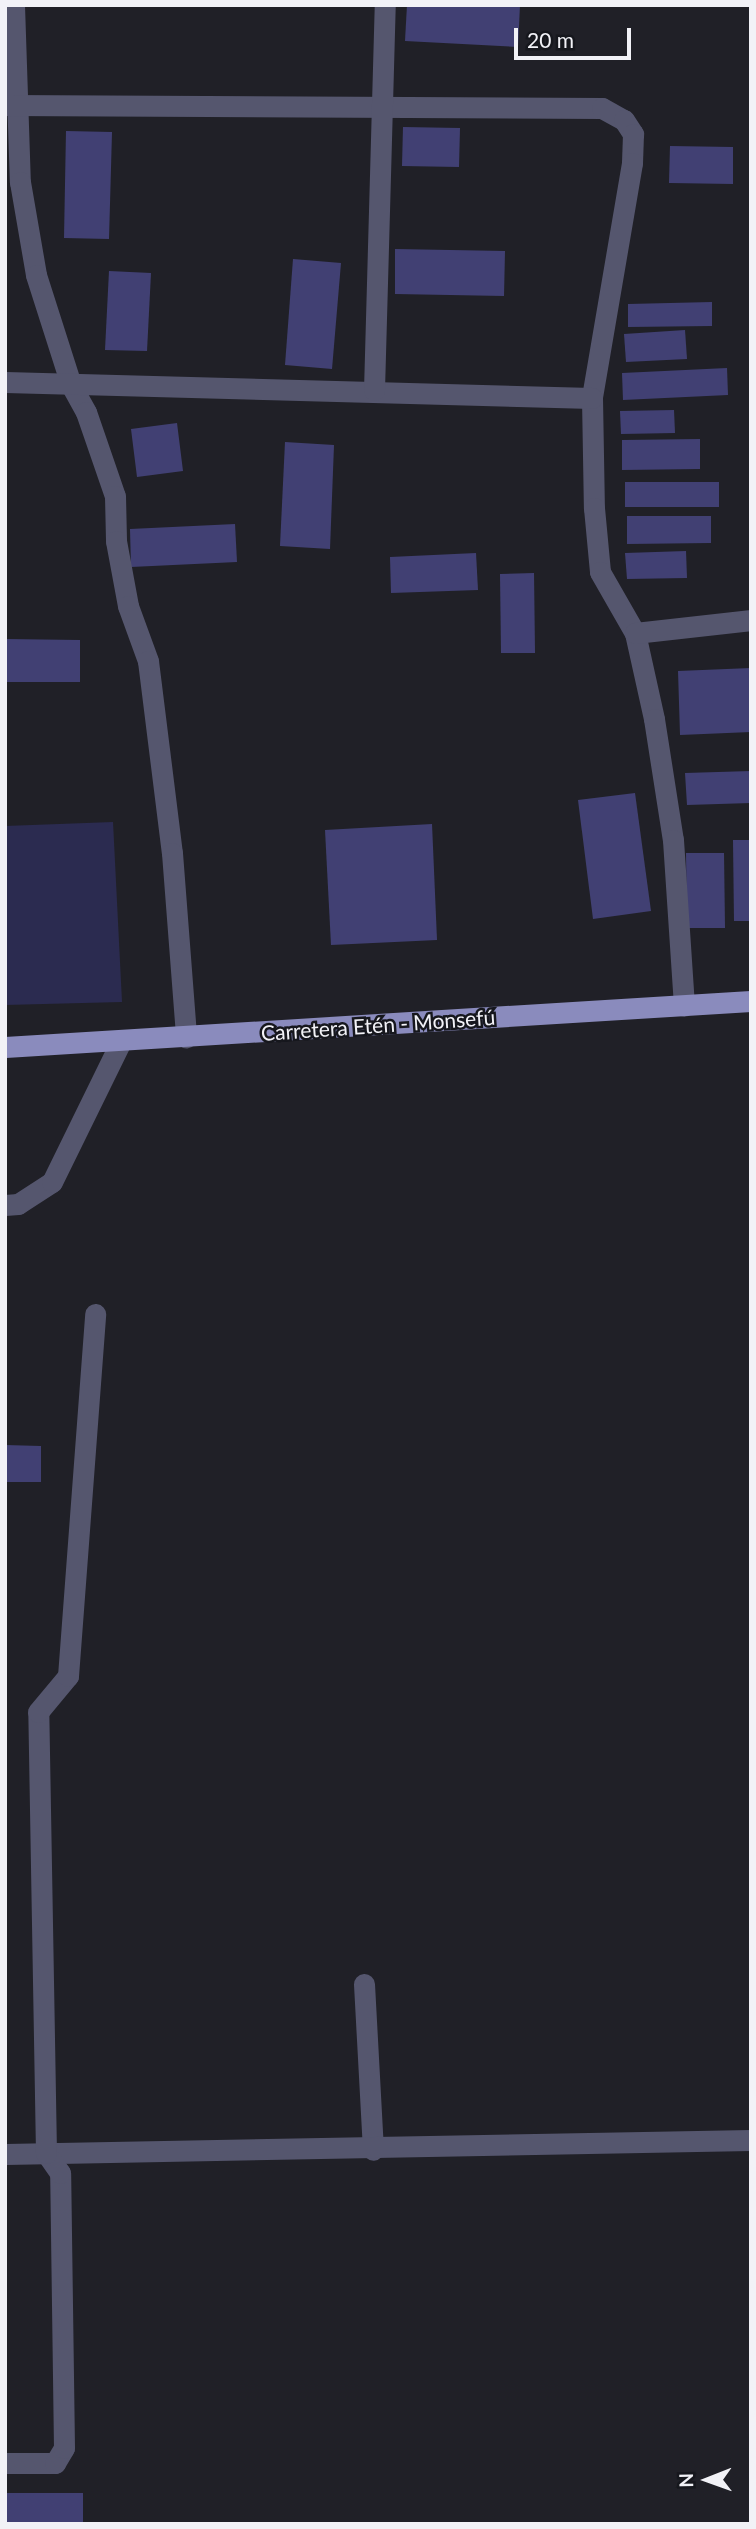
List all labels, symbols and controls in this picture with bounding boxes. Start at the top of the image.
scale bar [518,14,635,58]
text: 20 m [527,27,574,52]
street label: Carretera Etén - Monsefú [260,1004,496,1046]
north arrow [672,2445,742,2515]
text: N [674,2473,697,2488]

